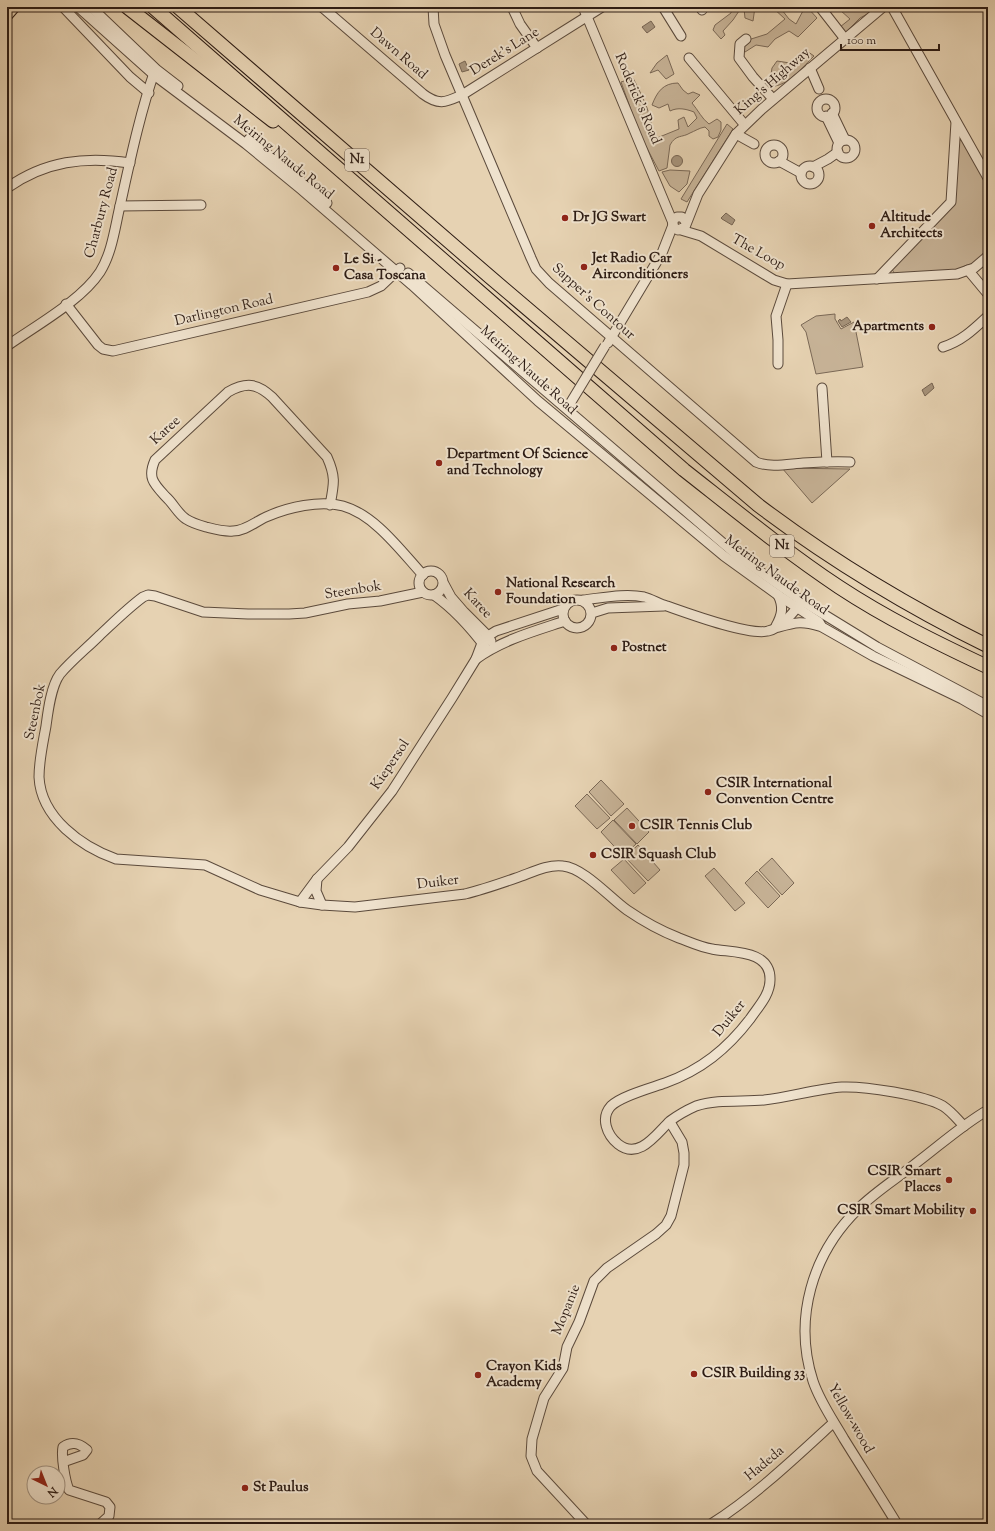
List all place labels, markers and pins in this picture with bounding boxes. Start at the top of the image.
place label: Dr JG Swart [573,208,646,228]
place label: Altitude Architects [880,208,943,244]
marker: Dr JG Swart [560,213,570,223]
marker: Altitude Architects [867,221,877,231]
place label: Jet Radio Car Airconditioners [591,249,689,285]
place label: Le Si - Casa Toscana [344,250,426,286]
marker: Jet Radio Car Airconditioners [579,262,589,272]
marker: Le Si - Casa Toscana [331,263,341,273]
place label: Apartments [852,317,924,337]
marker: Apartments [927,322,937,332]
place label: Department Of Science and Technology [447,445,589,481]
marker: Department Of Science and Technology [434,458,444,468]
place label: National Research Foundation [506,574,616,610]
marker: National Research Foundation [493,587,503,597]
place label: Postnet [622,638,667,658]
marker: Postnet [609,643,619,653]
place label: CSIR International Convention Centre [716,774,834,810]
marker: CSIR International Convention Centre [703,787,713,797]
place label: CSIR Tennis Club [640,816,752,836]
marker: CSIR Tennis Club [627,821,637,831]
place label: CSIR Squash Club [601,845,717,865]
marker: CSIR Squash Club [588,850,598,860]
place label: CSIR Smart Places [868,1162,941,1198]
marker: CSIR Smart Places [944,1175,954,1185]
place label: CSIR Smart Mobility [837,1201,965,1221]
marker: CSIR Smart Mobility [968,1206,978,1216]
place label: Crayon Kids Academy [486,1357,562,1393]
place label: CSIR Building 33 [702,1364,805,1384]
marker: CSIR Building 33 [689,1369,699,1379]
marker: Crayon Kids Academy [473,1370,483,1380]
place label: St Paulus [253,1478,309,1498]
marker: St Paulus [240,1483,250,1493]

